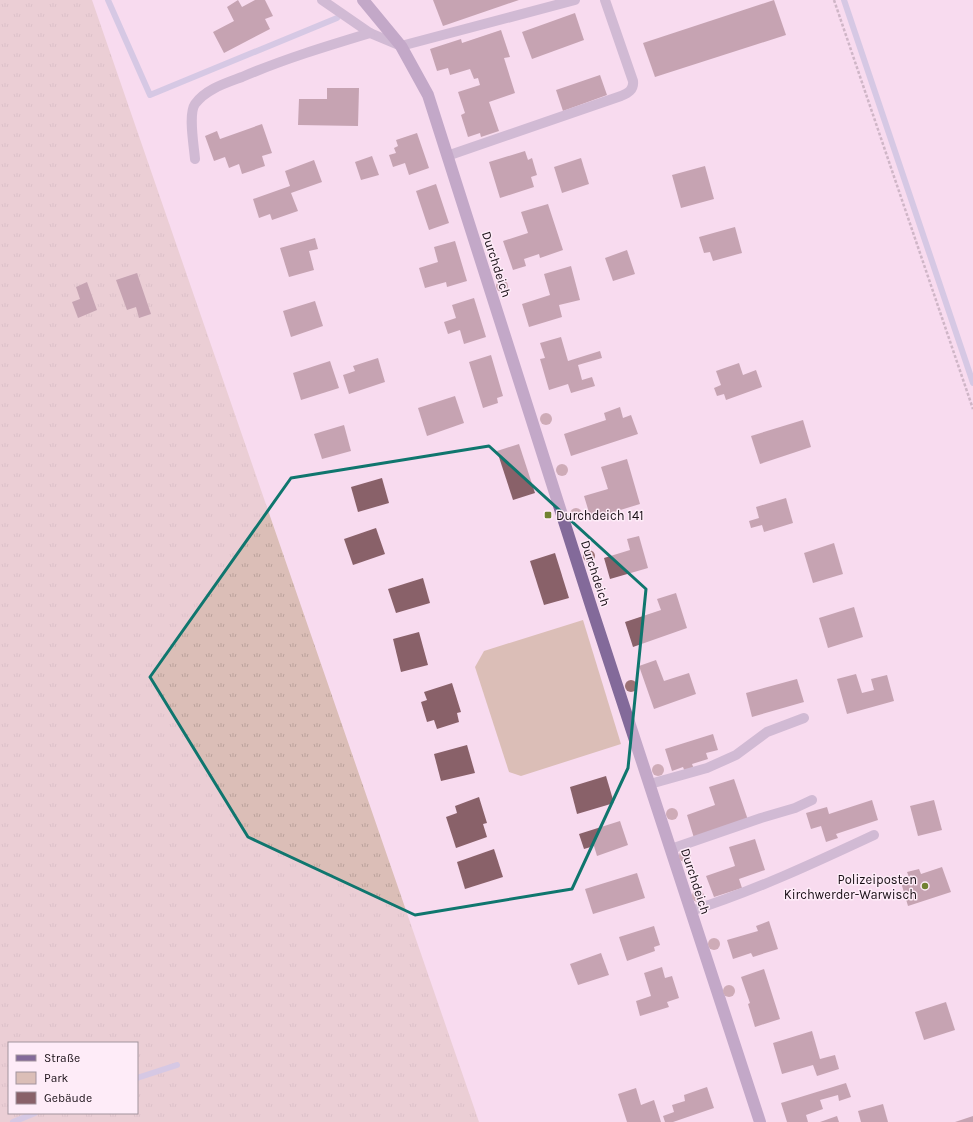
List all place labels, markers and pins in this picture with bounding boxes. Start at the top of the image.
place label: Durchdeich 141 [556,508,643,523]
marker: Durchdeich 141 [543,510,553,520]
place label: Polizeiposten Kirchwerder-Warwisch [784,872,917,902]
marker: Polizeiposten Kirchwerder-Warwisch [920,881,930,891]

